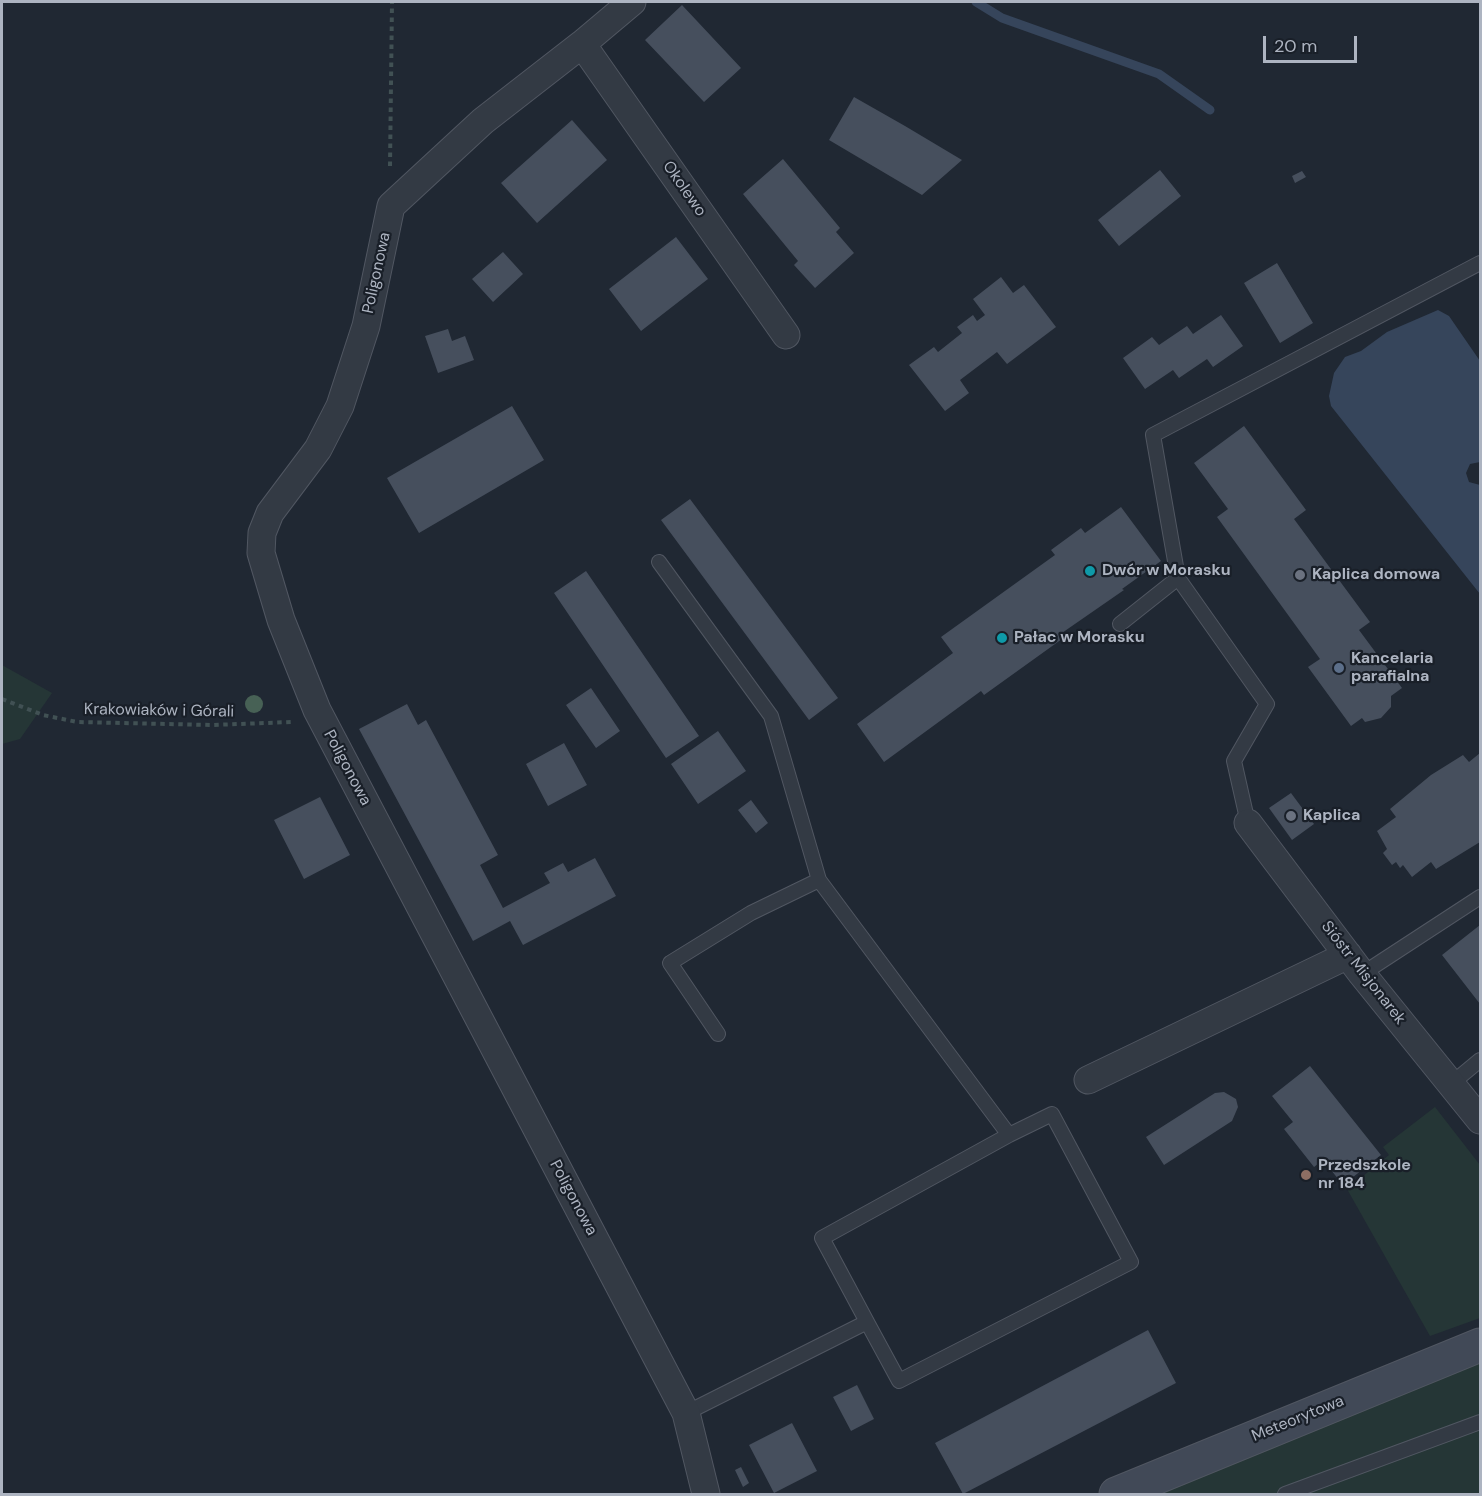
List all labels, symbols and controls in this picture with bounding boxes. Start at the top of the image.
scale bar [1266,24,1360,62]
text: 20 m [1274,34,1317,58]
street label: Okolewo [658,158,710,220]
street label: Poligonowa [359,231,395,315]
place label: Dwór w Morasku [1102,561,1231,581]
marker: Dwór w Morasku [1083,564,1097,578]
place label: Kaplica domowa [1312,565,1440,585]
marker: Kaplica domowa [1293,568,1307,582]
place label: Pałac w Morasku [1014,628,1145,648]
marker: Pałac w Morasku [995,631,1009,645]
place label: Kancelaria parafialna [1351,649,1433,687]
marker: Kancelaria parafialna [1332,661,1346,675]
street label: Krakowiaków i Górali [84,700,234,722]
street label: Poligonowa [319,727,375,809]
place label: Kaplica [1303,806,1360,826]
marker: Kaplica [1284,809,1298,823]
street label: Sióstr Misjonarek [1317,917,1409,1029]
place label: Przedszkole nr 184 [1318,1156,1411,1194]
street label: Poligonowa [545,1157,601,1239]
marker: Przedszkole nr 184 [1299,1168,1313,1182]
street label: Meteorytowa [1249,1392,1347,1446]

